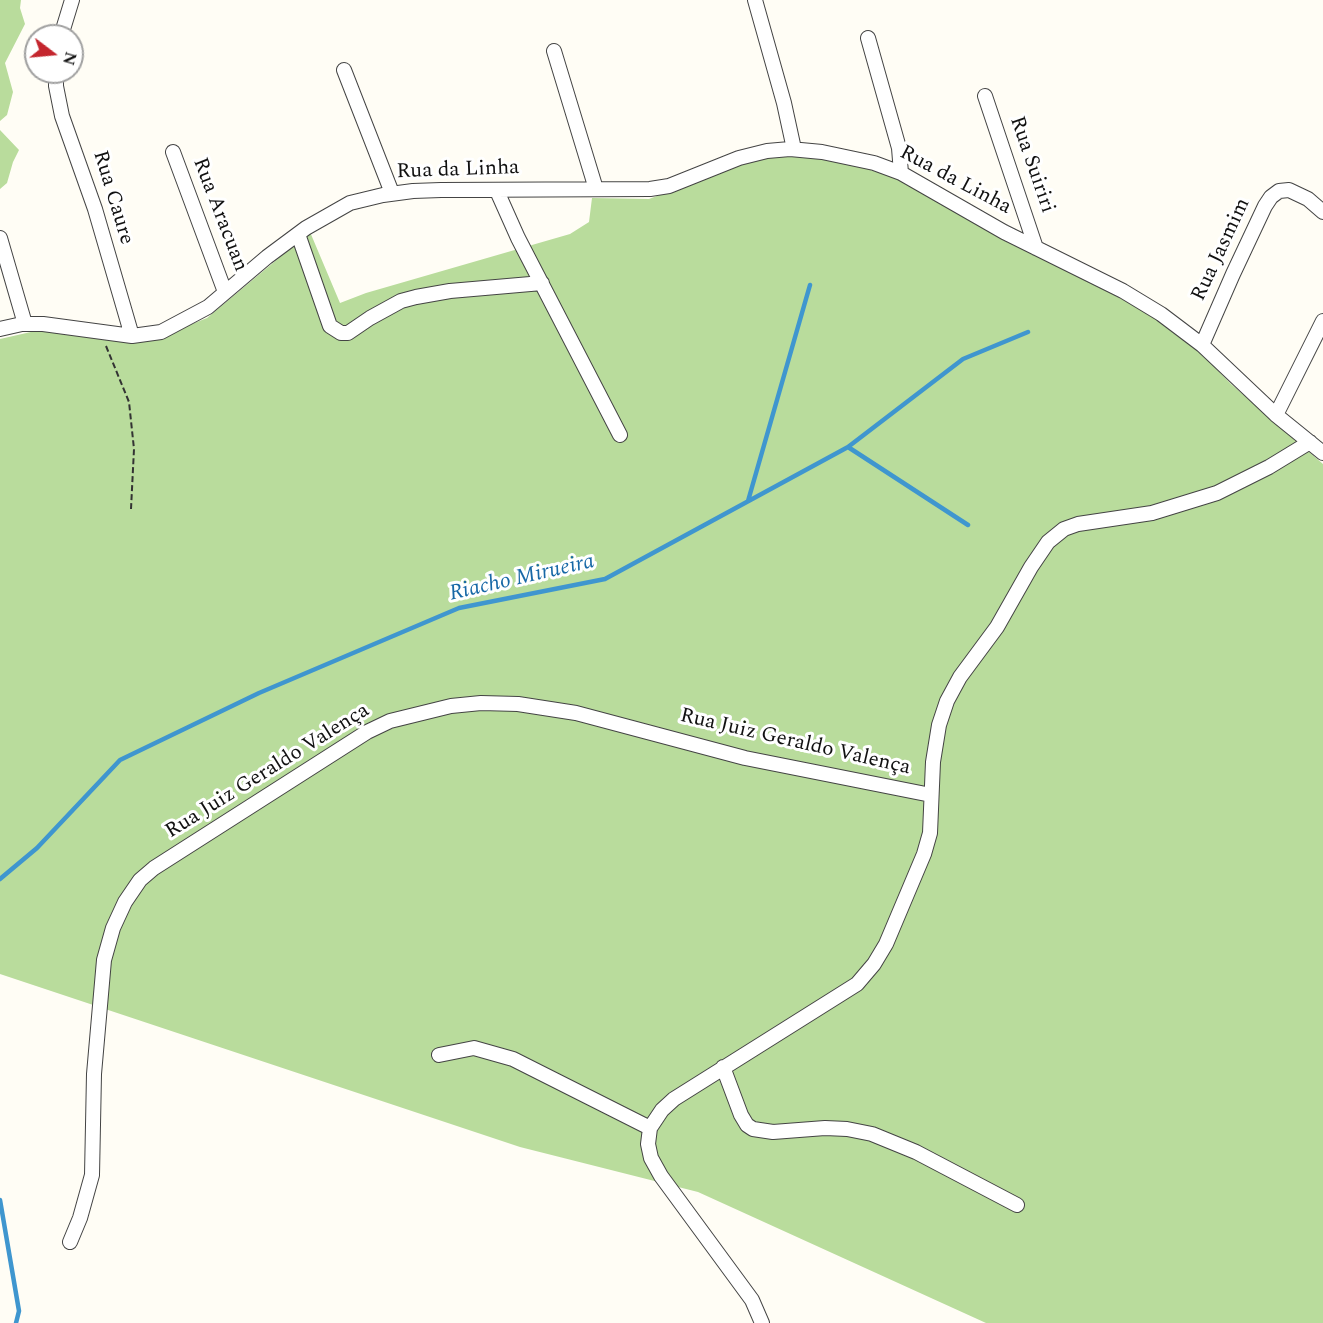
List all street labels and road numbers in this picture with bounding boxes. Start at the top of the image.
street label: Rua Suiriri [1003,113,1059,217]
street label: Rua da Linha [895,141,1015,221]
street label: Rua Caure [86,148,138,248]
street label: Rua Aracuan [186,154,252,276]
street label: Rua da Linha [396,156,520,186]
street label: Rua Jasmim [1187,195,1257,305]
street label: Rua Juiz Geraldo Valença [161,699,375,845]
street label: Rua Juiz Geraldo Valença [677,704,913,782]

